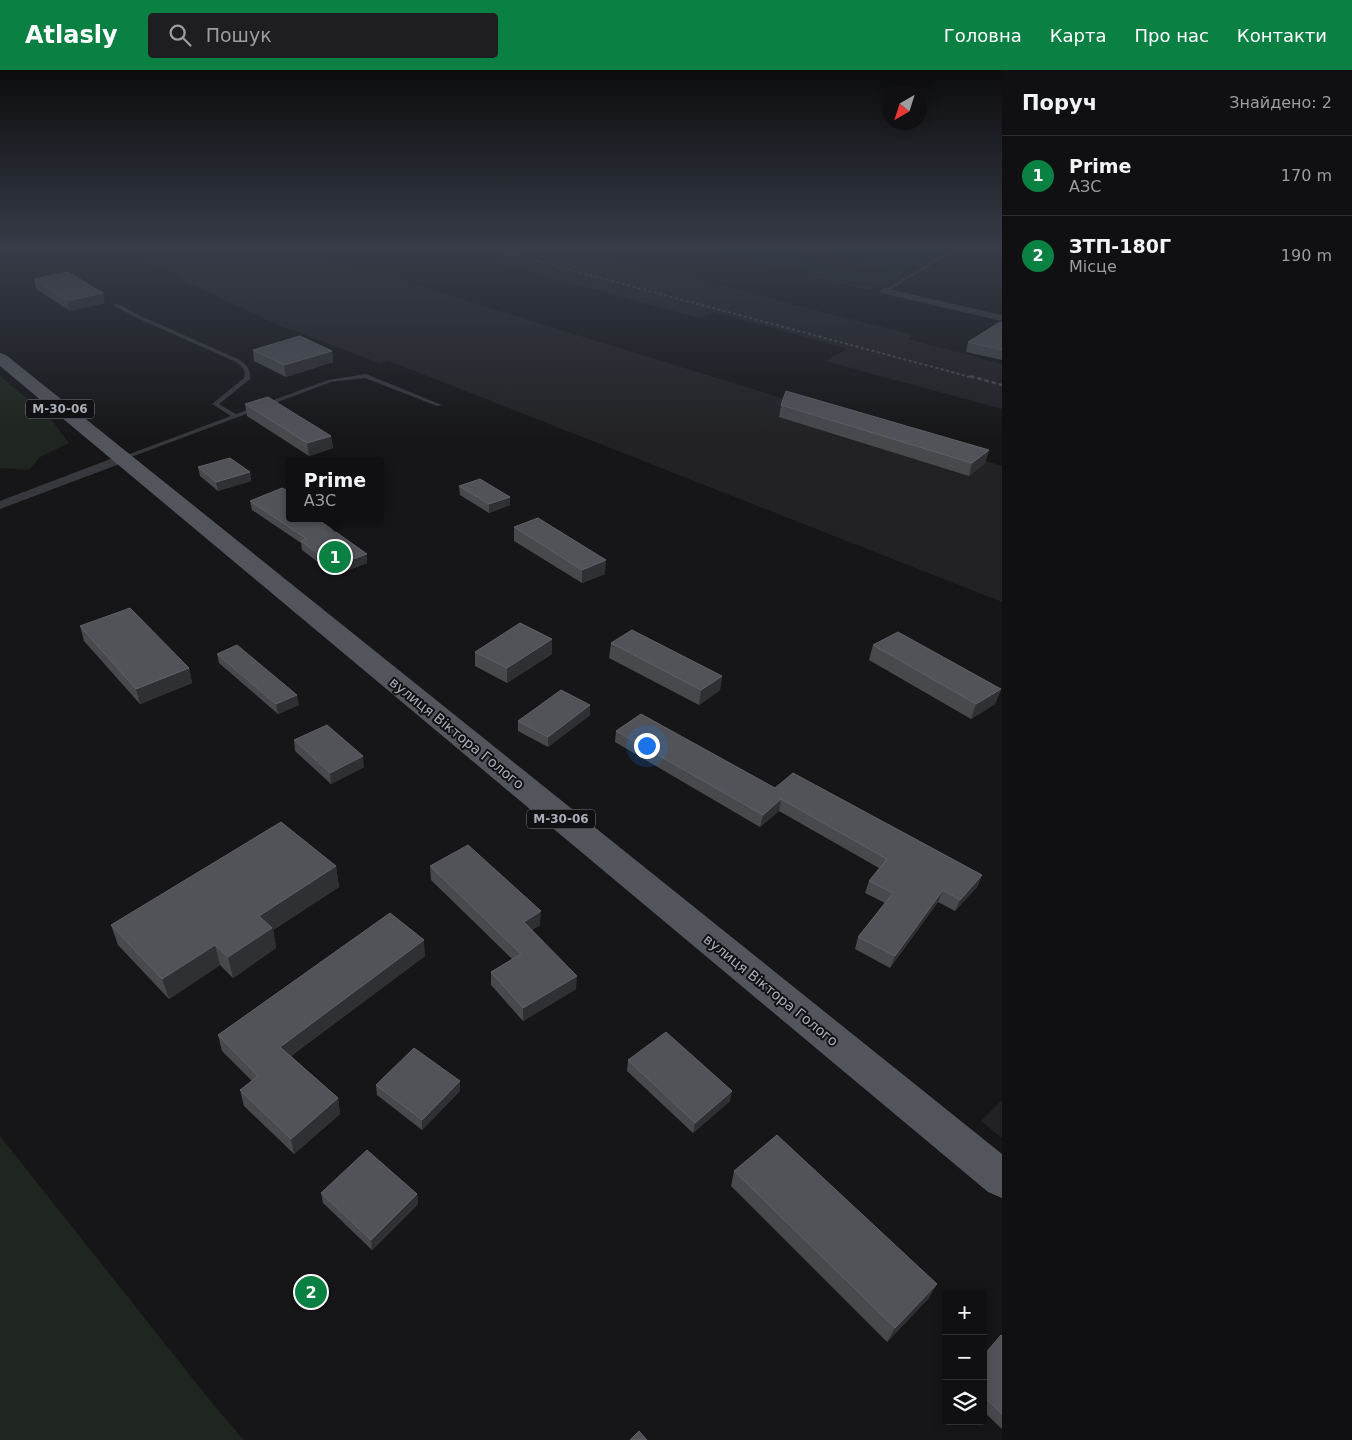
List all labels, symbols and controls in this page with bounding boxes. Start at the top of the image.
search box [148,13,498,58]
text: Atlasly [25,21,118,49]
icon: search [166,21,194,49]
text: Пошук [206,24,272,46]
text: Головна [944,25,1022,46]
text: Карта [1050,25,1106,46]
text: Про нас [1134,25,1209,46]
text: Контакти [1237,25,1327,46]
north arrow [882,85,927,130]
text: Поруч [1022,91,1097,115]
text: Знайдено: 2 [1229,93,1332,112]
text: Prime [1069,155,1132,177]
text: 1 [1032,166,1044,185]
text: 170 m [1281,166,1332,185]
text: АЗС [1069,177,1101,196]
text: ЗТП-180Г [1069,235,1171,257]
text: 2 [1032,246,1044,265]
text: 190 m [1281,246,1332,265]
text: Місце [1069,257,1117,276]
road number: М-30-06 [26,399,94,418]
popup [286,457,384,522]
text: Prime [304,469,366,491]
text: АЗС [304,491,336,510]
pin: 1 [319,538,351,576]
street label: вулиця Віктора Голого [387,674,527,792]
your location [634,733,660,759]
road number: М-30-06 [527,810,595,829]
street label: вулиця Віктора Голого [701,931,841,1049]
pin: 2 [295,1273,327,1311]
map controls [942,1290,987,1425]
button: + [942,1290,987,1335]
button: − [942,1335,987,1380]
button: layers [942,1380,987,1425]

